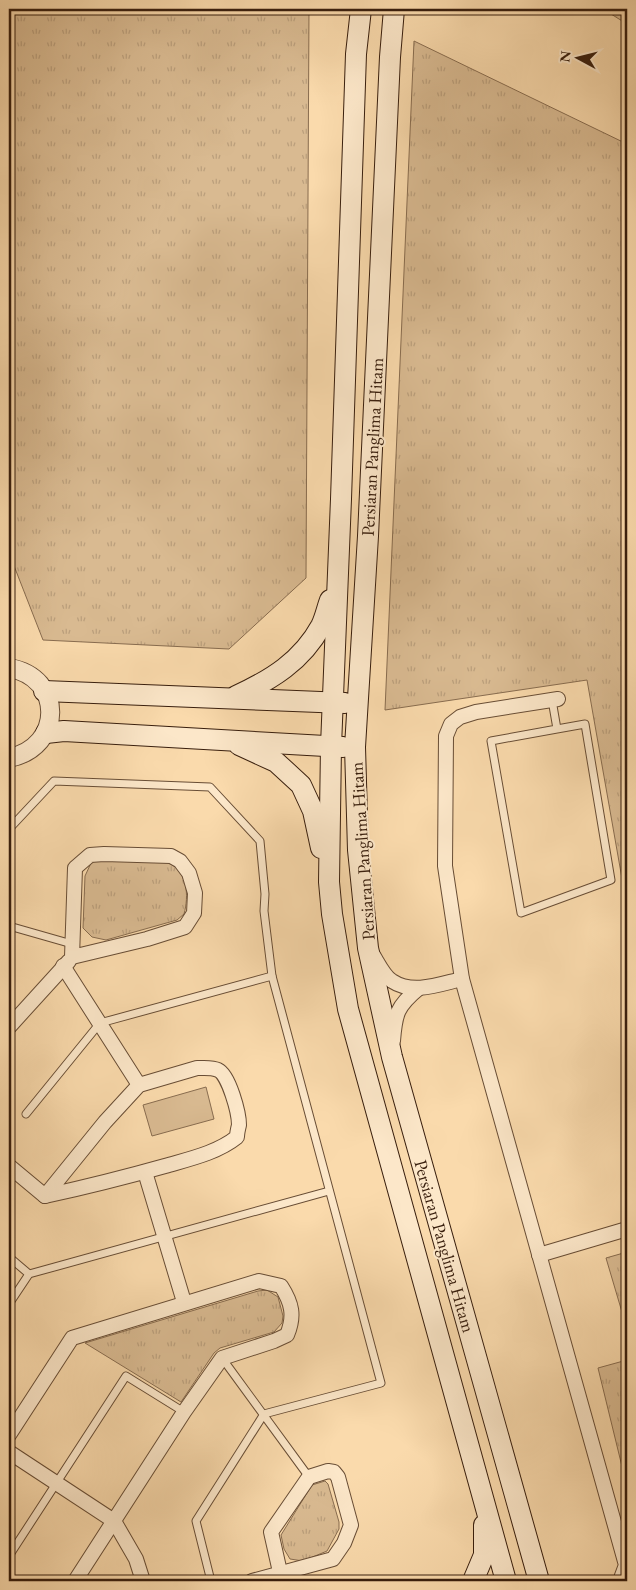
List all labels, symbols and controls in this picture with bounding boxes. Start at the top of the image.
north arrow [554,32,604,82]
text: N [555,49,575,63]
street label: Persiaran Panglima Hitam [356,357,388,537]
street label: Persiaran Panglima Hitam [344,761,380,941]
street label: Persiaran Panglima Hitam [409,1157,481,1335]

